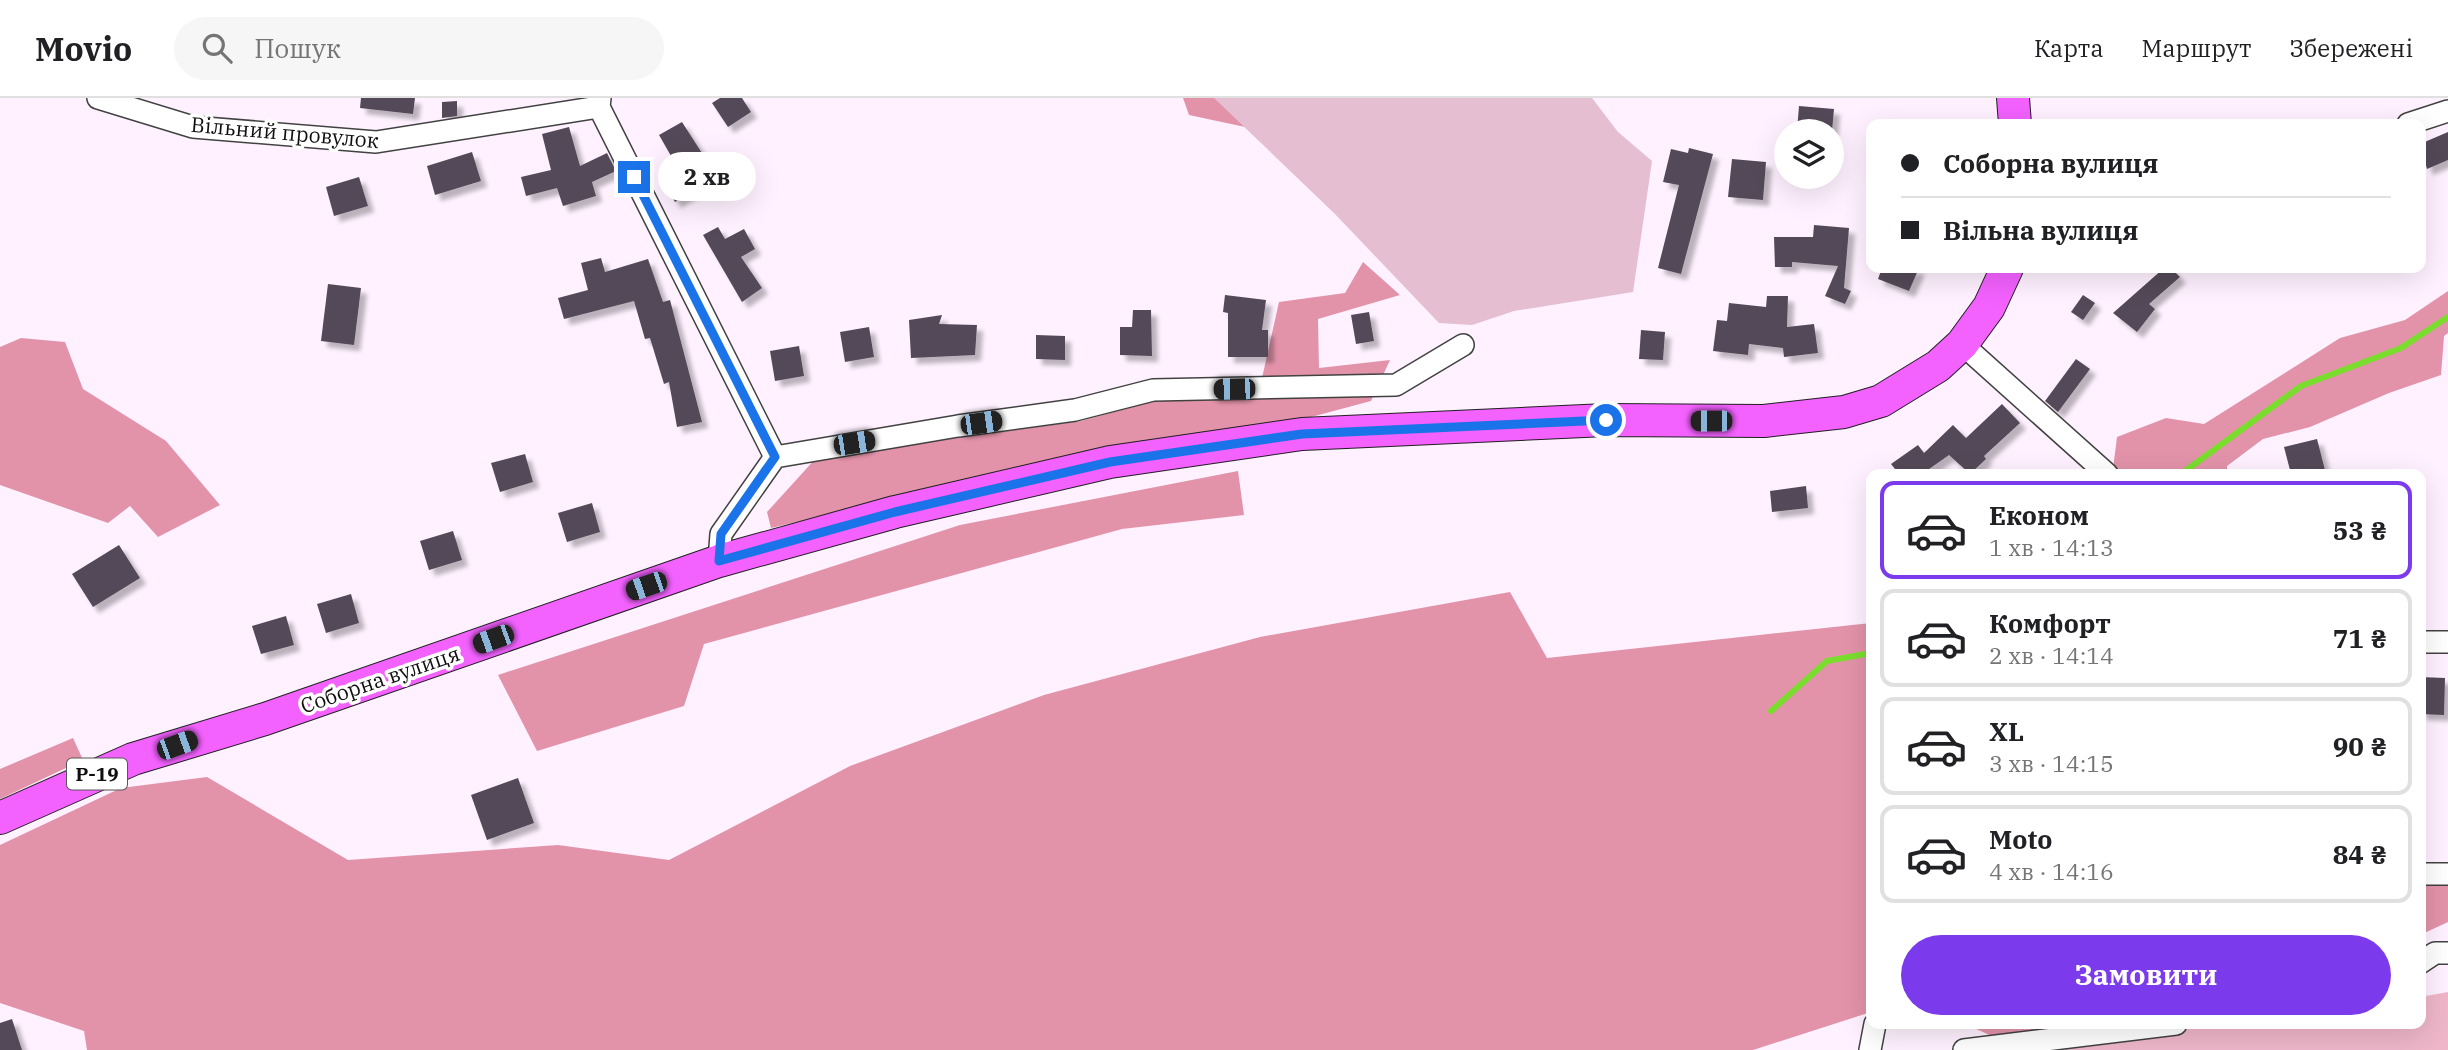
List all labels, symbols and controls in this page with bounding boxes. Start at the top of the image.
search box [174,17,664,80]
text: Movio [35,27,132,70]
icon: search [198,29,236,67]
text: Пошук [254,31,341,65]
text: Карта [2034,32,2104,64]
text: Маршрут [2142,32,2251,64]
text: Збережені [2289,32,2413,64]
street label: Вільний провулок [190,110,380,154]
map controls [1774,119,1844,189]
button: layers [1774,119,1844,189]
text: Соборна вулиця [1943,146,2158,180]
callout: 2 хв [658,153,756,202]
route end [618,161,650,193]
text: 2 хв [684,161,730,191]
text: Вільна вулиця [1943,213,2138,247]
car [1213,378,1256,400]
route start [1590,404,1622,436]
car [959,410,1004,436]
car [1691,411,1733,432]
car [832,429,877,457]
text: Економ [1989,498,2089,532]
icon: car [1905,499,1968,562]
text: 53 ₴ [2333,513,2387,547]
text: 1 хв · 14:13 [1989,532,2114,562]
car [623,569,670,603]
text: Комфорт [1989,606,2111,640]
icon: car [1905,607,1968,670]
text: 71 ₴ [2333,621,2387,655]
car [470,622,517,656]
street label: Соборна вулиця [297,639,463,719]
text: 2 хв · 14:14 [1989,640,2114,670]
text: XL [1989,714,2024,748]
icon: car [1905,715,1968,778]
car [154,728,201,762]
text: 90 ₴ [2333,729,2387,763]
text: 3 хв · 14:15 [1989,748,2114,778]
road number: Р-19 [67,758,127,790]
text: Moto [1989,822,2052,856]
icon: car [1905,823,1968,886]
text: 84 ₴ [2333,837,2387,871]
text: 4 хв · 14:16 [1989,856,2114,886]
button: Замовити [1901,935,2391,1015]

